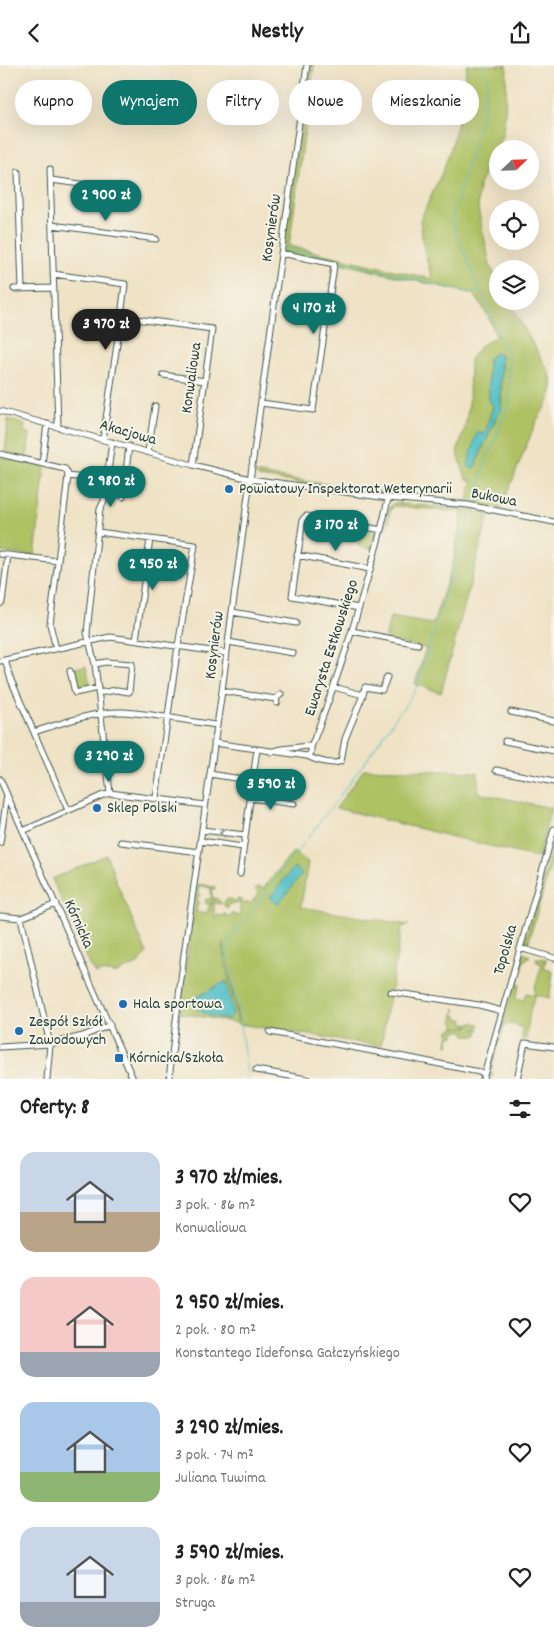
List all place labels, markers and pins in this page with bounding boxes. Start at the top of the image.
pin: 2 900 zł [54,179,158,222]
pin: 4 170 zł [262,293,366,335]
pin: 3 970 zł [54,309,158,351]
pin: 2 980 zł [59,465,163,508]
place label: Powiatowy Inspektorat Weterynarii [239,478,452,501]
marker: Powiatowy Inspektorat Weterynarii [223,483,235,495]
pin: 3 170 zł [284,509,388,552]
pin: 2 950 zł [101,549,205,591]
pin: 3 290 zł [57,741,161,783]
pin: 3 590 zł [219,769,323,811]
place label: Sklep Polski [107,797,177,820]
marker: Sklep Polski [91,802,103,814]
place label: Hala sportowa [133,993,222,1016]
marker: Hala sportowa [117,998,129,1010]
place label: Zespół Szkół Zawodowych [29,1011,106,1052]
marker: Zespół Szkół Zawodowych [13,1025,25,1037]
place label: Kórnicka/Szkoła [129,1047,224,1070]
marker: Kórnicka/Szkoła [113,1052,125,1064]

